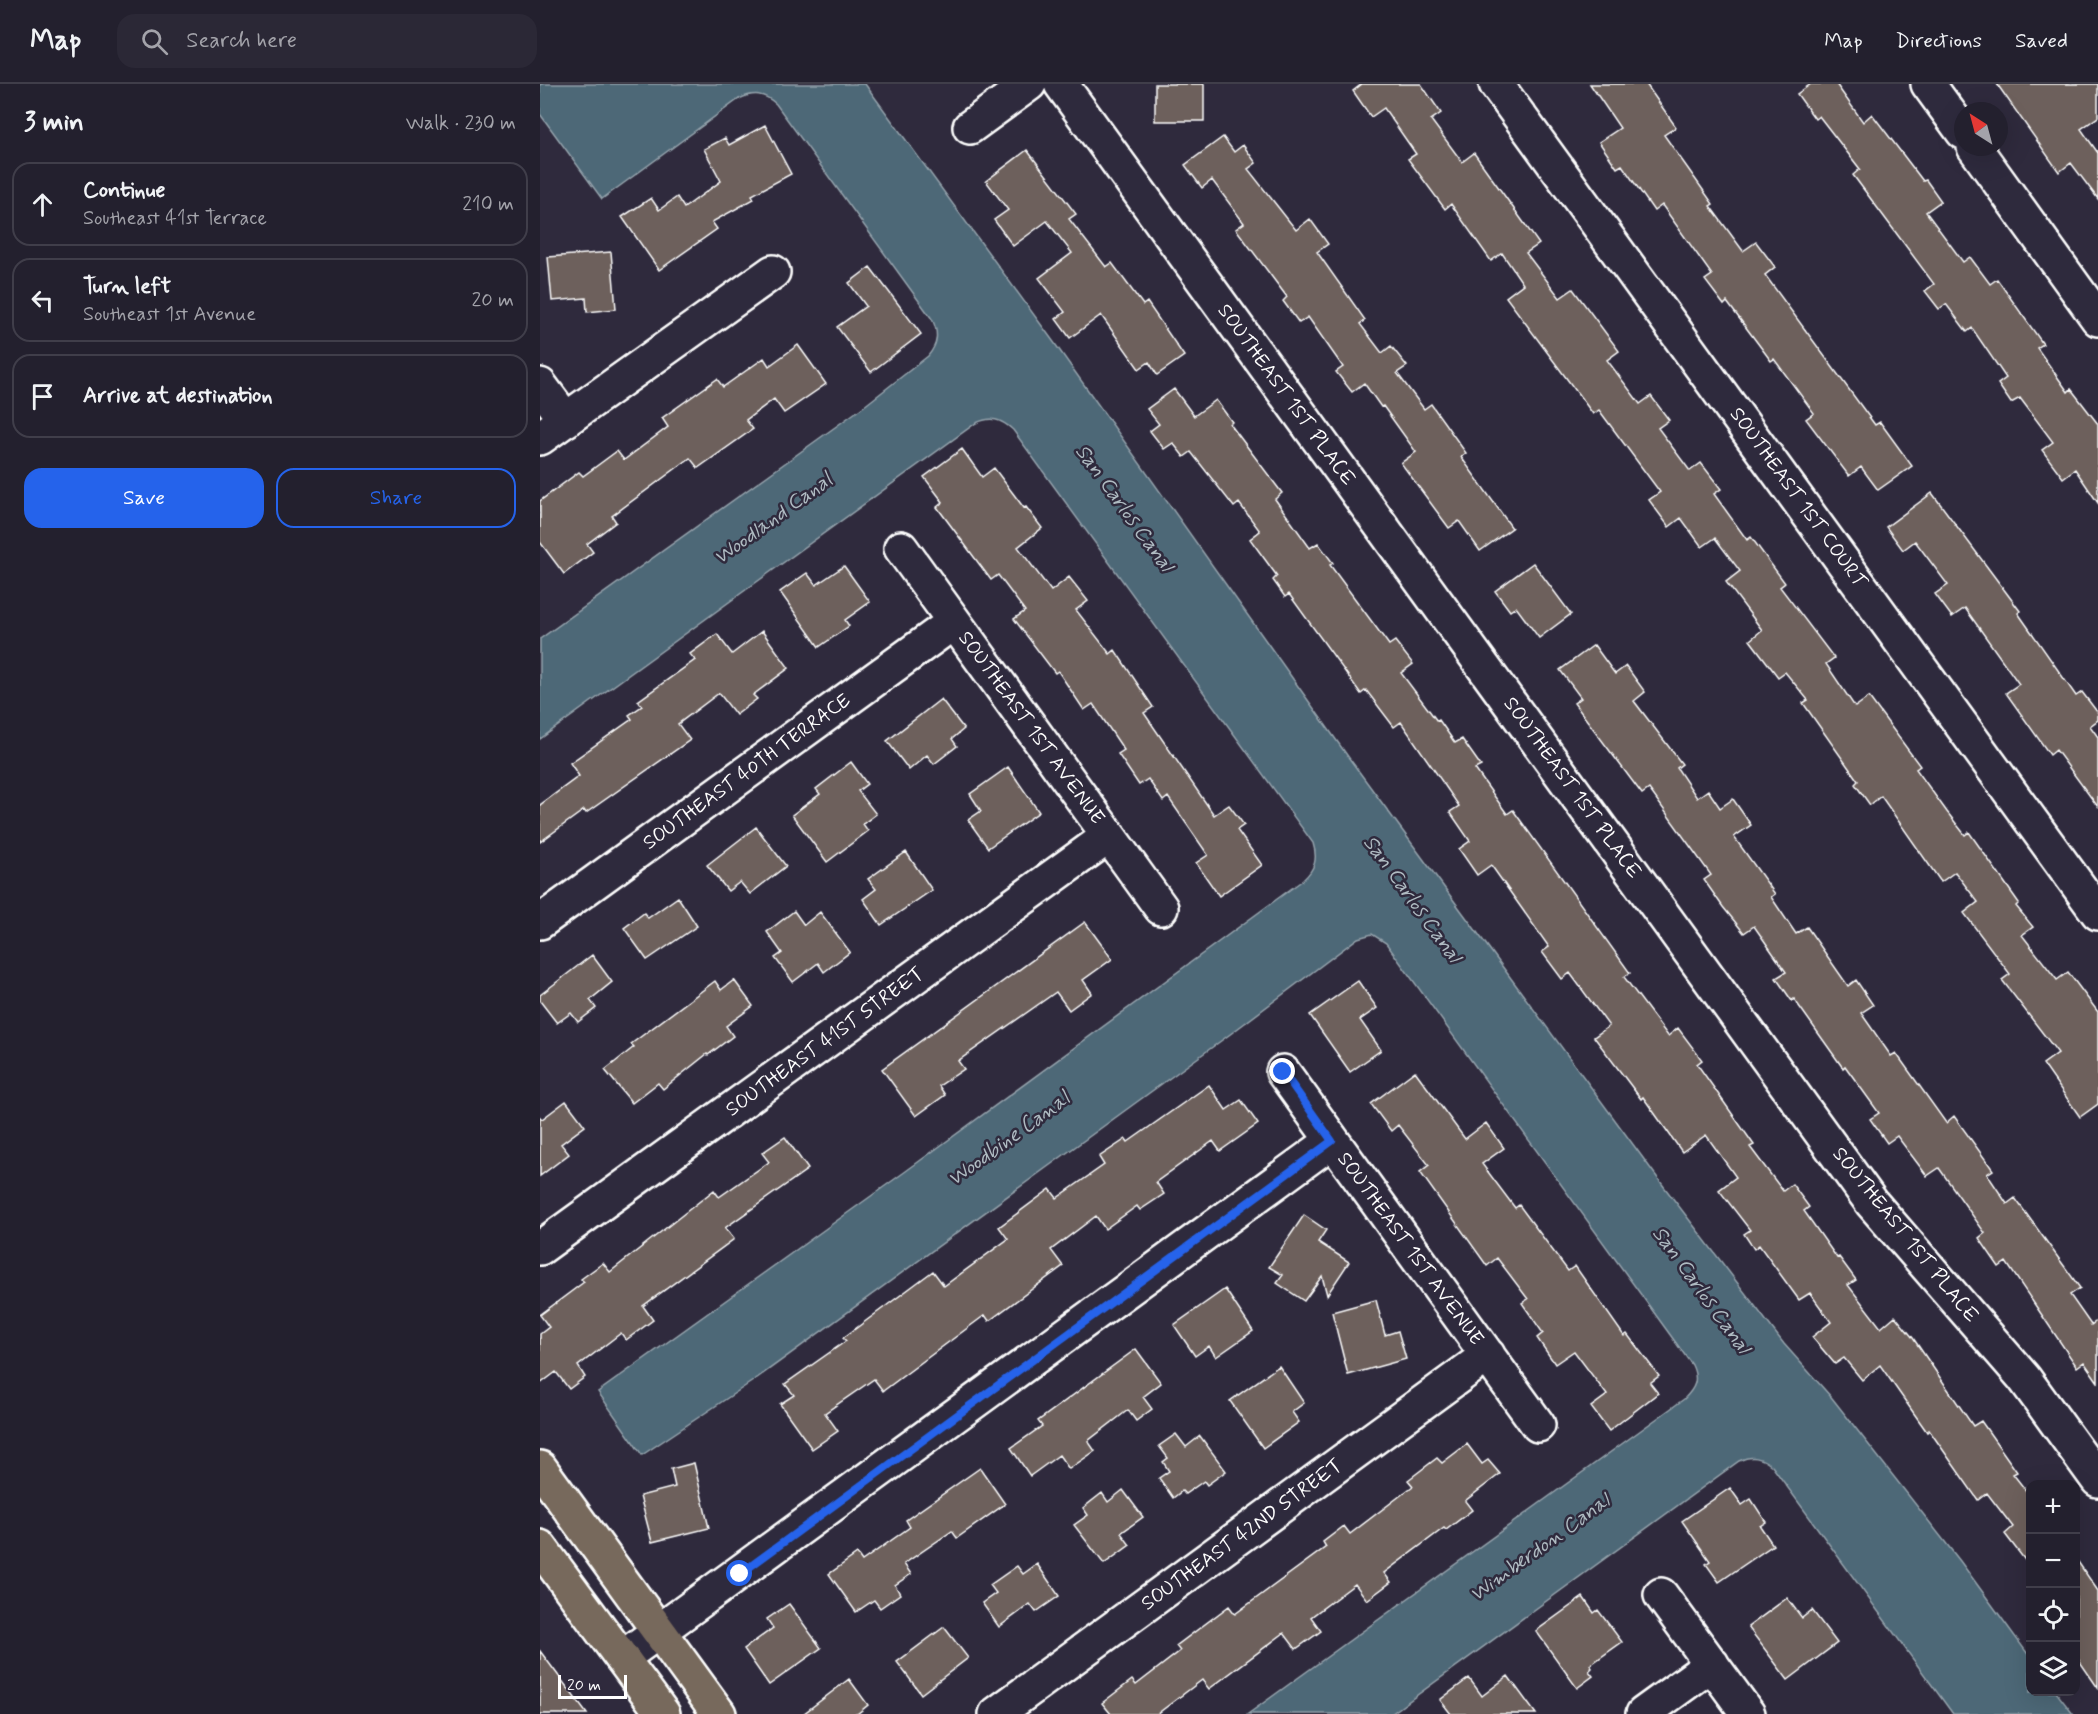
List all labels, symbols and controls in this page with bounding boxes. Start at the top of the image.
search box [117,14,537,68]
text: Map [30,23,81,60]
icon: search [138,25,171,58]
text: Search here [186,27,297,55]
text: Map [1824,27,1863,55]
text: Directions [1896,27,1982,55]
text: Saved [2015,27,2068,55]
north arrow [1954,102,2008,156]
text: 3 min [24,106,84,140]
text: Walk · 230 m [406,110,516,137]
text: Continue [83,177,165,205]
icon: ahead [26,188,59,221]
text: 210 m [462,191,514,218]
text: Southeast 41st Terrace [83,205,267,232]
text: Turn left [83,273,171,301]
icon: left [26,284,59,317]
text: 20 m [471,287,514,314]
street label: SOUTHEAST 1ST PLACE [1211,299,1361,491]
text: Southeast 1st Avenue [83,301,256,328]
icon: arrive [26,380,59,413]
text: Arrive at destination [83,382,273,410]
street label: SOUTHEAST 1ST COURT [1723,402,1874,595]
water label: San Carlos Canal [1068,439,1181,580]
water label: Woodland Canal [708,465,840,572]
button: Save [24,468,264,528]
button: Share [276,468,516,528]
street label: SOUTHEAST 1ST AVENUE [952,626,1110,830]
street label: SOUTHEAST 40TH TERRACE [638,687,856,857]
street label: SOUTHEAST 1ST PLACE [1497,692,1647,884]
water label: San Carlos Canal [1356,830,1469,971]
street label: SOUTHEAST 41ST STREET [720,961,930,1123]
route end [1269,1058,1295,1084]
water label: Woodbine Canal [942,1084,1077,1193]
street label: SOUTHEAST 1ST PLACE [1826,1141,1984,1329]
street label: SOUTHEAST 1ST AVENUE [1331,1147,1489,1351]
water label: San Carlos Canal [1645,1221,1758,1362]
street label: SOUTHEAST 42ND STREET [1136,1453,1348,1617]
map controls [2026,1480,2080,1696]
button: + [2026,1480,2080,1534]
water label: Wimberdon Canal [1464,1486,1618,1608]
button: − [2026,1534,2080,1588]
route start [726,1560,752,1586]
button: locate [2026,1588,2080,1642]
button: layers [2026,1642,2080,1696]
scale bar [558,1672,627,1700]
text: 20 m [567,1675,601,1696]

